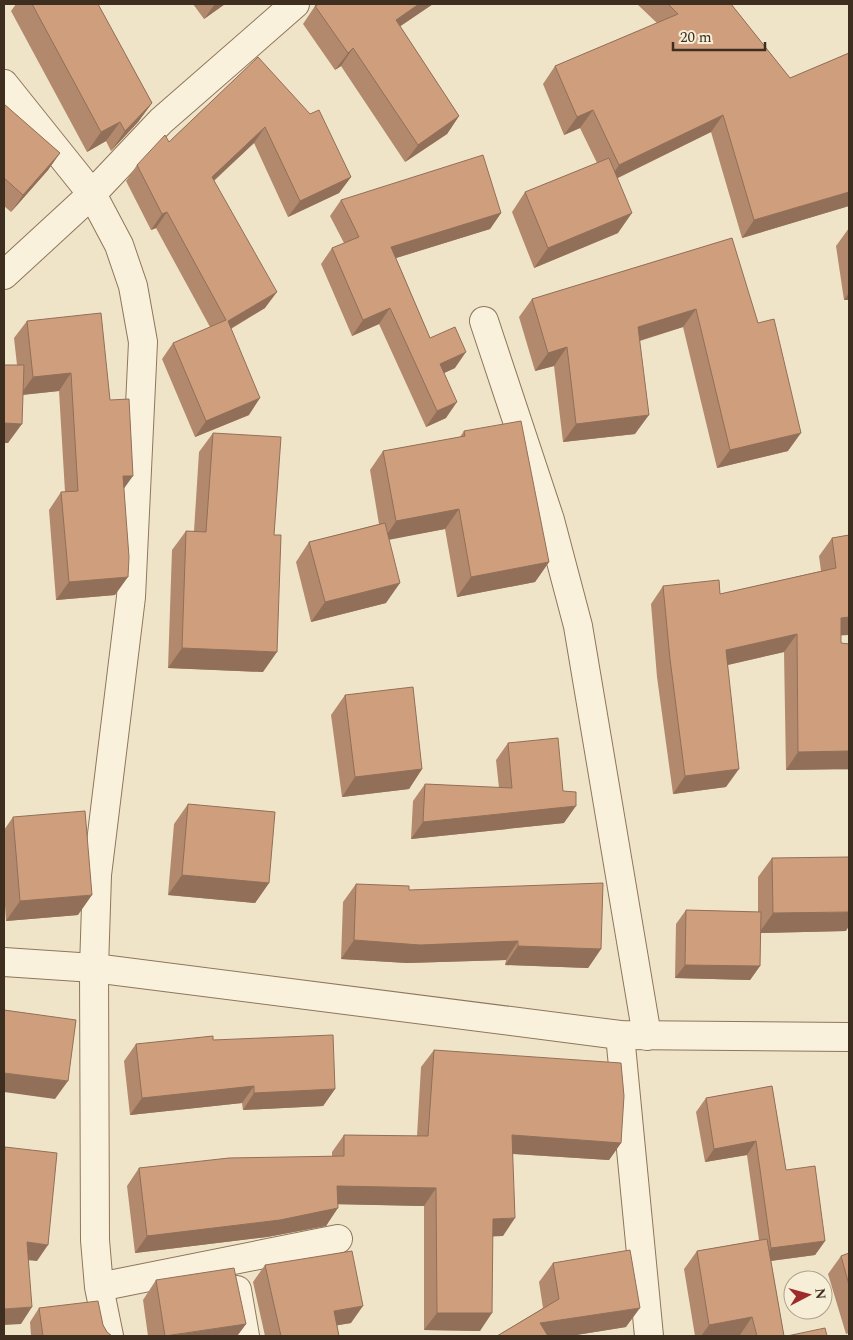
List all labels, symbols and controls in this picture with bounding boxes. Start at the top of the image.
scale bar [673,20,766,52]
text: 20 m [680,26,712,49]
north arrow [783,1270,833,1320]
text: N [809,1287,831,1300]

